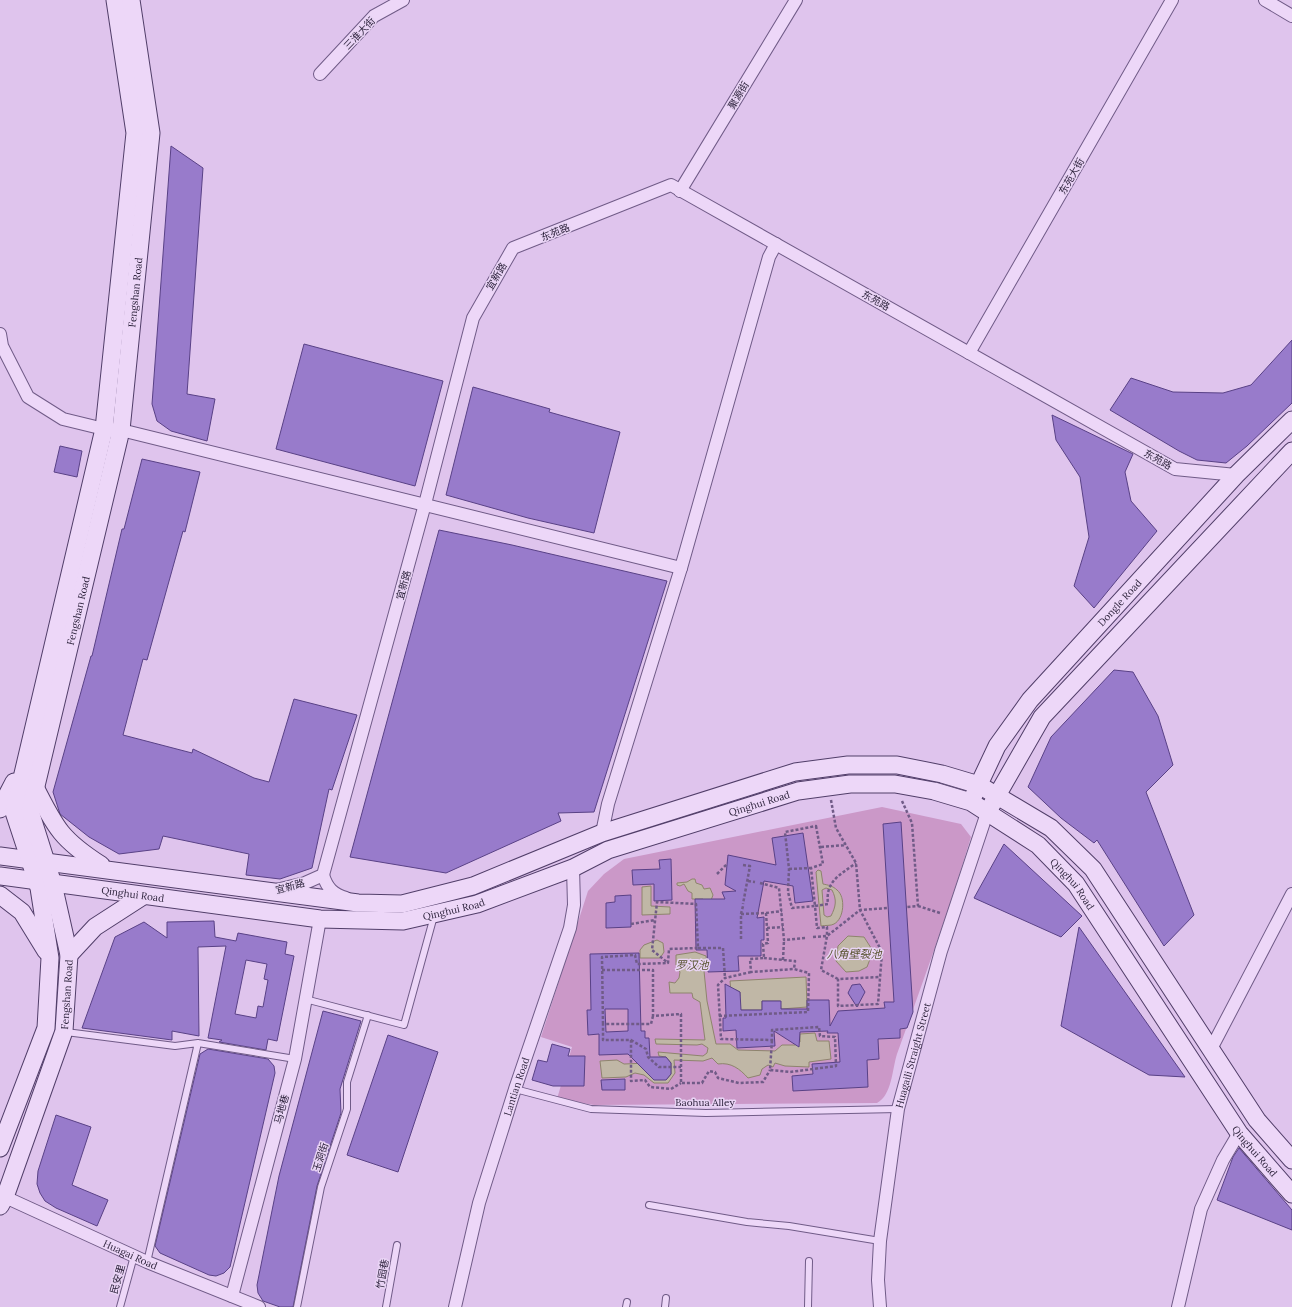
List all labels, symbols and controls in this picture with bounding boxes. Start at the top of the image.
street label: 三淮大街 [341,14,378,52]
street label: 聚源街 [725,79,752,111]
street label: 东苑大街 [1056,156,1087,197]
street label: 东苑路 [539,221,572,244]
street label: Fengshan Road [125,257,145,328]
street label: 宜新路 [483,260,510,292]
street label: 东苑路 [859,287,892,313]
street label: 东苑路 [1141,446,1174,472]
street label: 宜新路 [393,569,414,601]
street label: Fengshan Road [64,575,93,646]
street label: Dongle Road [1095,577,1144,629]
street label: Qinghui Road [727,788,791,819]
street label: Qinghui Road [1047,855,1097,912]
street label: 宜新路 [274,876,306,897]
street label: Qinghui Road [100,884,165,905]
street label: Qinghui Road [422,896,487,923]
water label: 八角壁裂池 [827,947,882,961]
water label: 罗汉池 [676,958,709,972]
street label: Fengshan Road [58,959,76,1030]
street label: Huagaili Straight Street [893,1001,934,1110]
street label: Lantian Road [501,1056,532,1118]
street label: 马地巷 [271,1093,292,1125]
street label: Baohua Alley [675,1096,735,1109]
street label: Qinghui Road [1229,1123,1280,1180]
street label: 玉洞街 [310,1141,331,1173]
street label: Huagai Road [101,1237,159,1273]
street label: 竹园巷 [373,1258,391,1290]
street label: 民安里 [107,1263,128,1295]

